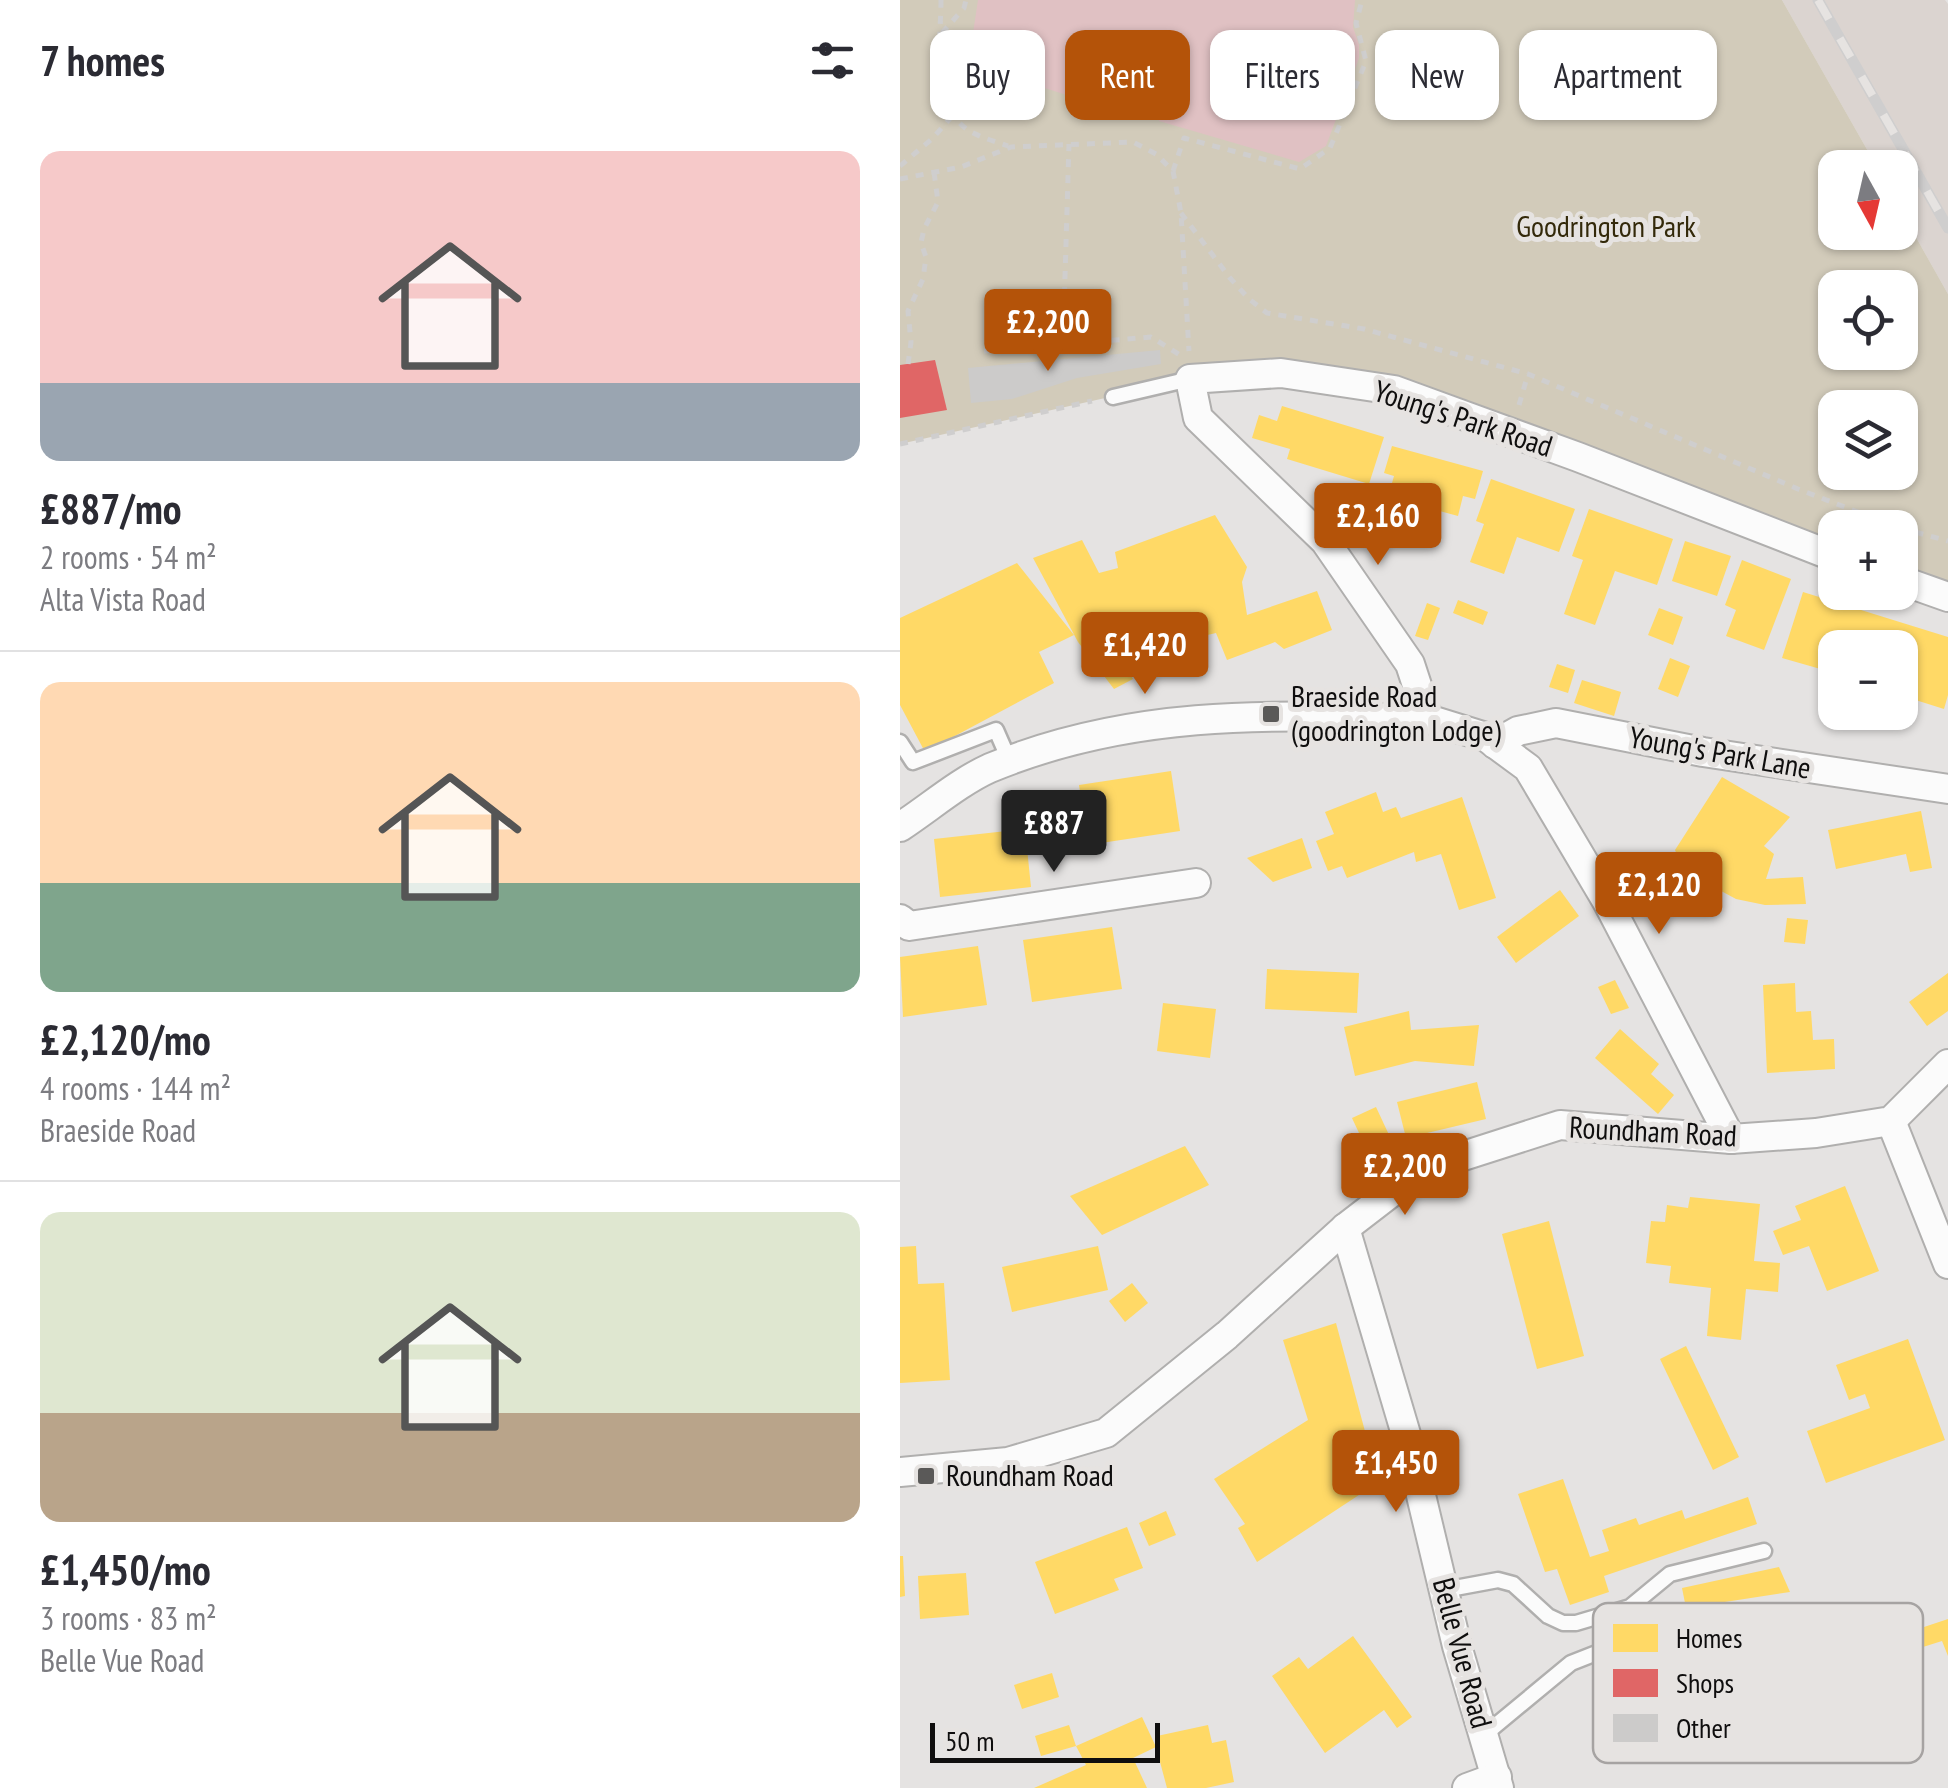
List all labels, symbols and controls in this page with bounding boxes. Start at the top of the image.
chip: Buy [930,30,1045,120]
chip: Rent [1065,30,1190,120]
chip: Filters [1210,30,1355,120]
chip: New [1375,30,1499,120]
chip: Apartment [1519,30,1717,120]
text: 7 homes [40,33,165,88]
icon: filters [805,33,860,88]
north arrow [1818,150,1918,250]
map controls [1818,150,1918,730]
park label: Goodrington Park [1516,206,1696,245]
icon: home [360,216,540,396]
button: locate [1818,270,1918,370]
pin: £2,200 [967,289,1129,374]
text: £2,200 [1006,300,1090,342]
street label: Young's Park Road [1369,370,1558,465]
button: layers [1818,390,1918,490]
text: £887/mo [40,481,182,536]
pin: £2,160 [1297,483,1459,568]
text: £2,160 [1336,494,1420,536]
button: + [1818,510,1918,610]
text: 2 rooms · 54 m² [40,536,217,578]
text: Alta Vista Road [40,578,206,620]
pin: £1,420 [1064,612,1226,697]
text: £1,420 [1103,623,1187,665]
button: − [1818,630,1918,730]
place label: Braeside Road (goodrington Lodge) [1291,676,1501,749]
marker: Braeside Road (goodrington Lodge) [1260,703,1282,725]
street label: Young's Park Lane [1626,716,1814,787]
icon: home [360,747,540,927]
pin: £887 [995,790,1113,875]
text: £887 [1023,801,1085,843]
pin: £2,120 [1578,852,1740,937]
text: £2,120 [1617,863,1701,905]
text: £2,120/mo [40,1012,211,1067]
text: 4 rooms · 144 m² [40,1067,231,1109]
street label: Roundham Road [1568,1107,1738,1154]
text: Braeside Road [40,1109,196,1151]
pin: £2,200 [1324,1133,1486,1218]
text: £2,200 [1363,1144,1447,1186]
icon: home [360,1277,540,1457]
pin: £1,450 [1315,1430,1477,1515]
text: £1,450 [1354,1441,1438,1483]
place label: Roundham Road [946,1455,1114,1494]
marker: Roundham Road [915,1465,937,1487]
text: £1,450/mo [40,1542,211,1597]
street label: Belle Vue Road [1425,1573,1502,1732]
text: 3 rooms · 83 m² [40,1597,217,1639]
legend [1593,1603,1923,1763]
text: Homes [1676,1619,1742,1656]
text: Belle Vue Road [40,1639,204,1681]
text: Shops [1676,1664,1734,1701]
text: Other [1676,1709,1731,1746]
scale bar [930,1718,1160,1762]
text: 50 m [945,1722,994,1759]

